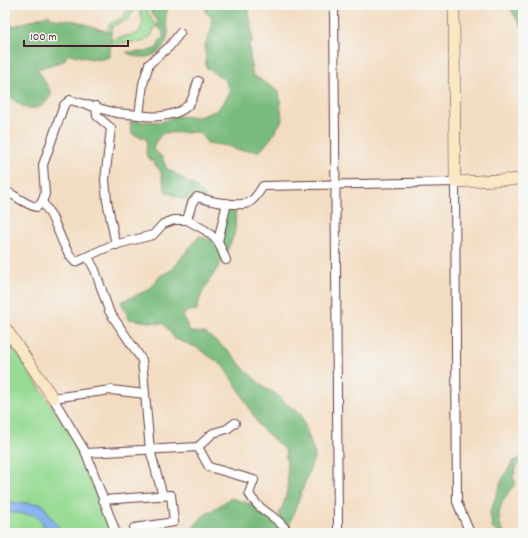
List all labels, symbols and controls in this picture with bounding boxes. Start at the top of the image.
scale bar [24,22,128,48]
text: 100 m [30,29,57,46]

